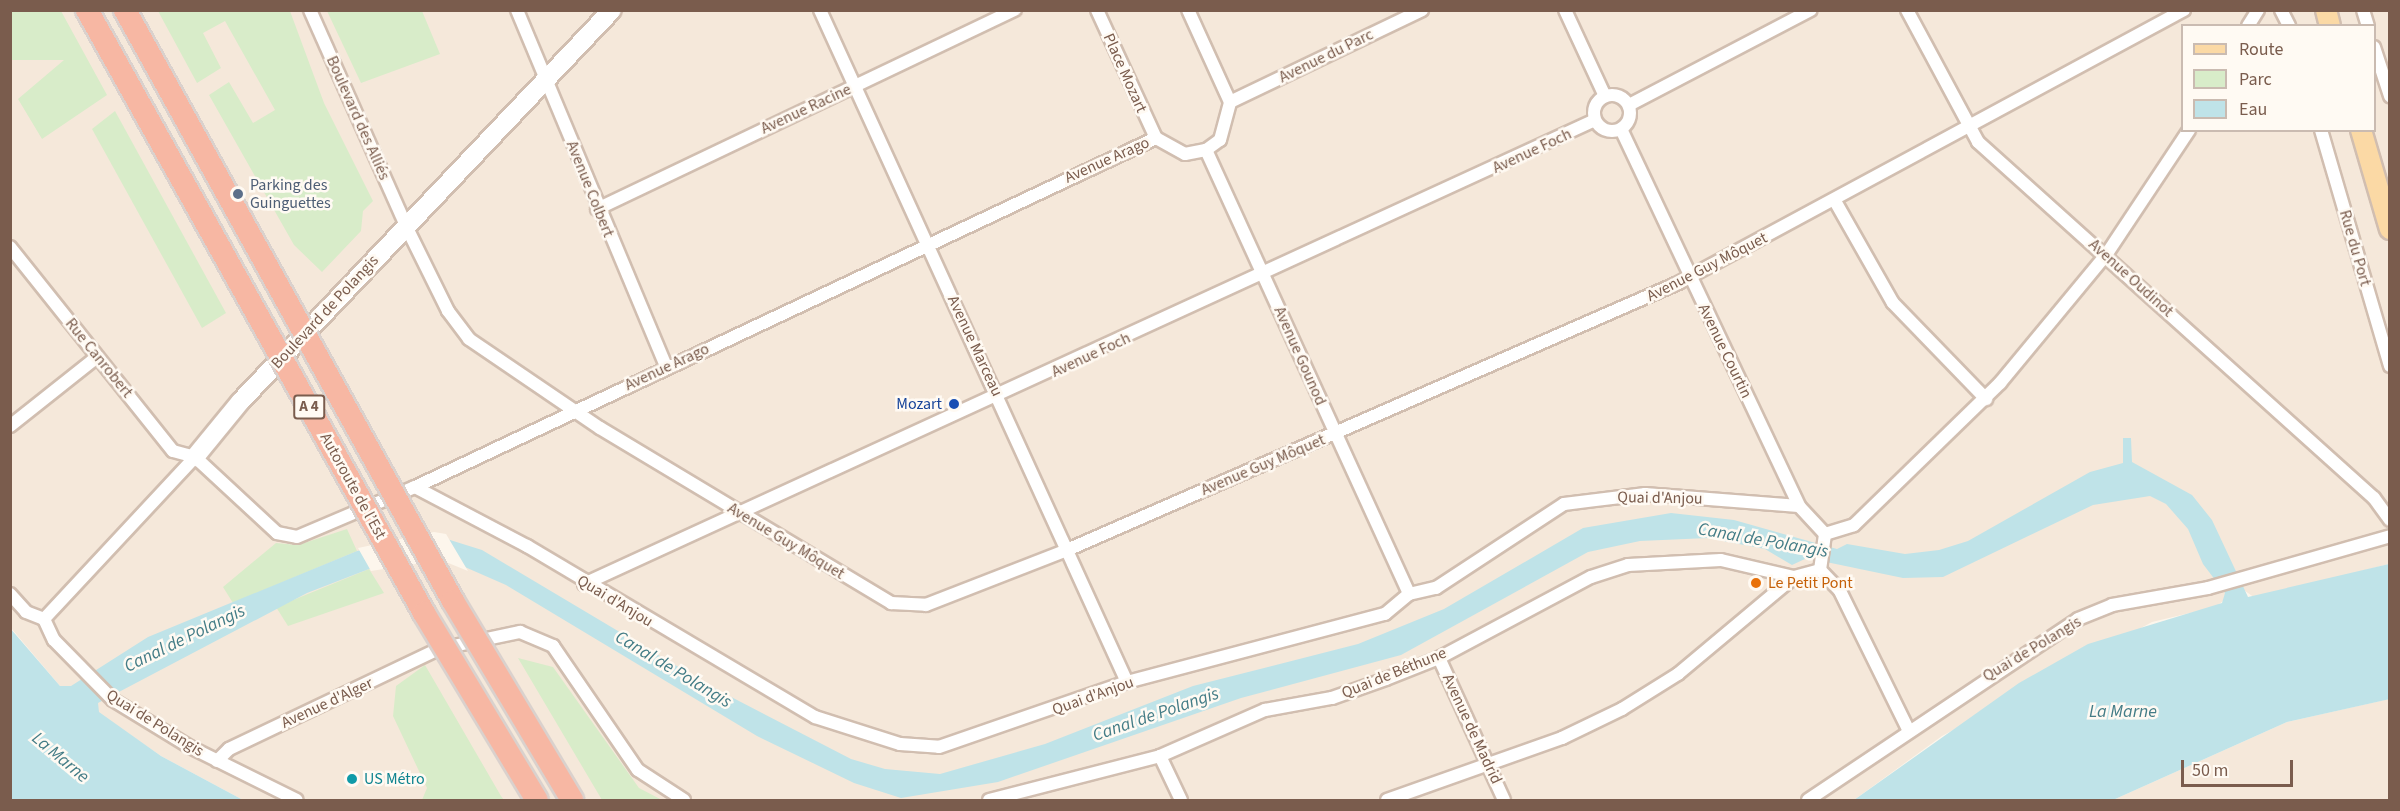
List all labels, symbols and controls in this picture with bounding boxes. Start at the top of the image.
legend [2181,24,2376,132]
street label: Avenue du Parc [1276,25,1376,87]
street label: Place Mozart [1099,30,1151,116]
text: Route [2239,37,2283,62]
street label: Boulevard des Alliés [322,53,394,183]
text: Parc [2239,67,2272,92]
street label: Avenue Racine [758,80,854,138]
text: Eau [2239,97,2267,122]
street label: Avenue Foch [1489,124,1575,178]
street label: Avenue Arago [1062,133,1152,187]
street label: Avenue Colbert [562,138,618,240]
place label: Parking des Guinguettes [250,175,331,213]
marker: Parking des Guinguettes [231,187,245,201]
street label: Rue du Port [2335,208,2375,288]
street label: Avenue Guy Môquet [1643,228,1771,306]
street label: Avenue Oudinot [2085,235,2177,321]
street label: Boulevard de Polangis [267,251,383,373]
street label: Avenue Marceau [943,293,1007,399]
street label: Avenue Courtin [1694,301,1756,401]
street label: Avenue Gounod [1270,304,1330,408]
street label: Rue Canrobert [61,314,137,402]
street label: Avenue Foch [1048,328,1134,382]
street label: Avenue Arago [622,339,712,395]
place label: Mozart [896,394,942,414]
road number: A 4 [292,395,326,419]
marker: Mozart [947,397,961,411]
street label: Autoroute de l’Est [316,430,390,542]
street label: Avenue Guy Môquet [1198,430,1328,500]
street label: Quai d'Anjou [1617,488,1703,508]
street label: Avenue Guy Môquet [724,499,848,583]
water label: Canal de Polangis [1696,519,1830,563]
street label: Quai d'Anjou [574,571,656,631]
place label: Le Petit Pont [1768,573,1853,593]
marker: Le Petit Pont [1749,576,1763,590]
water label: Canal de Polangis [121,600,249,678]
street label: Quai de Polangis [1979,612,2085,686]
water label: Canal de Polangis [611,627,735,713]
street label: Quai de Béthune [1339,643,1449,703]
street label: Avenue de Madrid [1438,671,1506,787]
street label: Quai d'Anjou [1050,672,1136,720]
street label: Avenue d'Alger [278,673,376,733]
water label: Canal de Polangis [1090,683,1222,747]
street label: Quai de Polangis [103,685,207,761]
water label: La Marne [2089,701,2157,723]
water label: La Marne [27,728,93,788]
scale bar [2184,748,2296,786]
text: 50 m [2192,758,2228,783]
place label: US Métro [364,769,425,789]
marker: US Métro [345,772,359,786]

